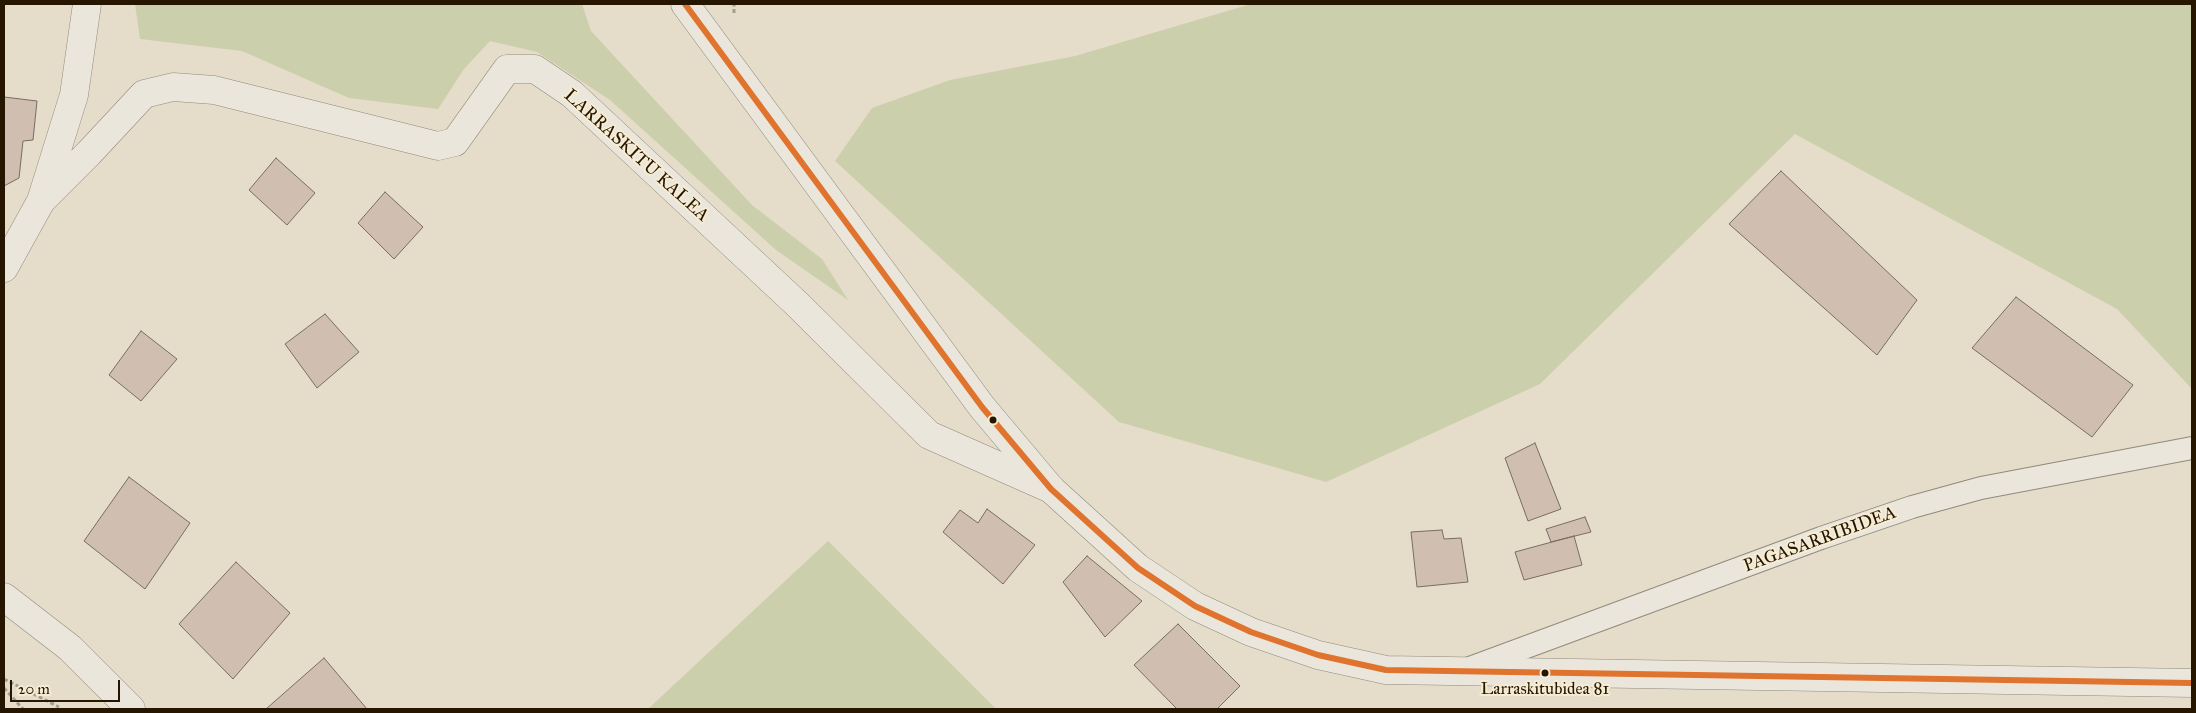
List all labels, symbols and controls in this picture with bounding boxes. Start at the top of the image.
street label: LARRASKITU KALEA [559,85,713,227]
unlabelled marker [988,415,998,425]
street label: PAGASARRIBIDEA [1741,502,1899,578]
marker: Larraskitubidea 81 [1540,668,1550,678]
scale bar [12,670,122,702]
text: 20 m [18,680,50,698]
place label: Larraskitubidea 81 [1481,680,1609,700]

